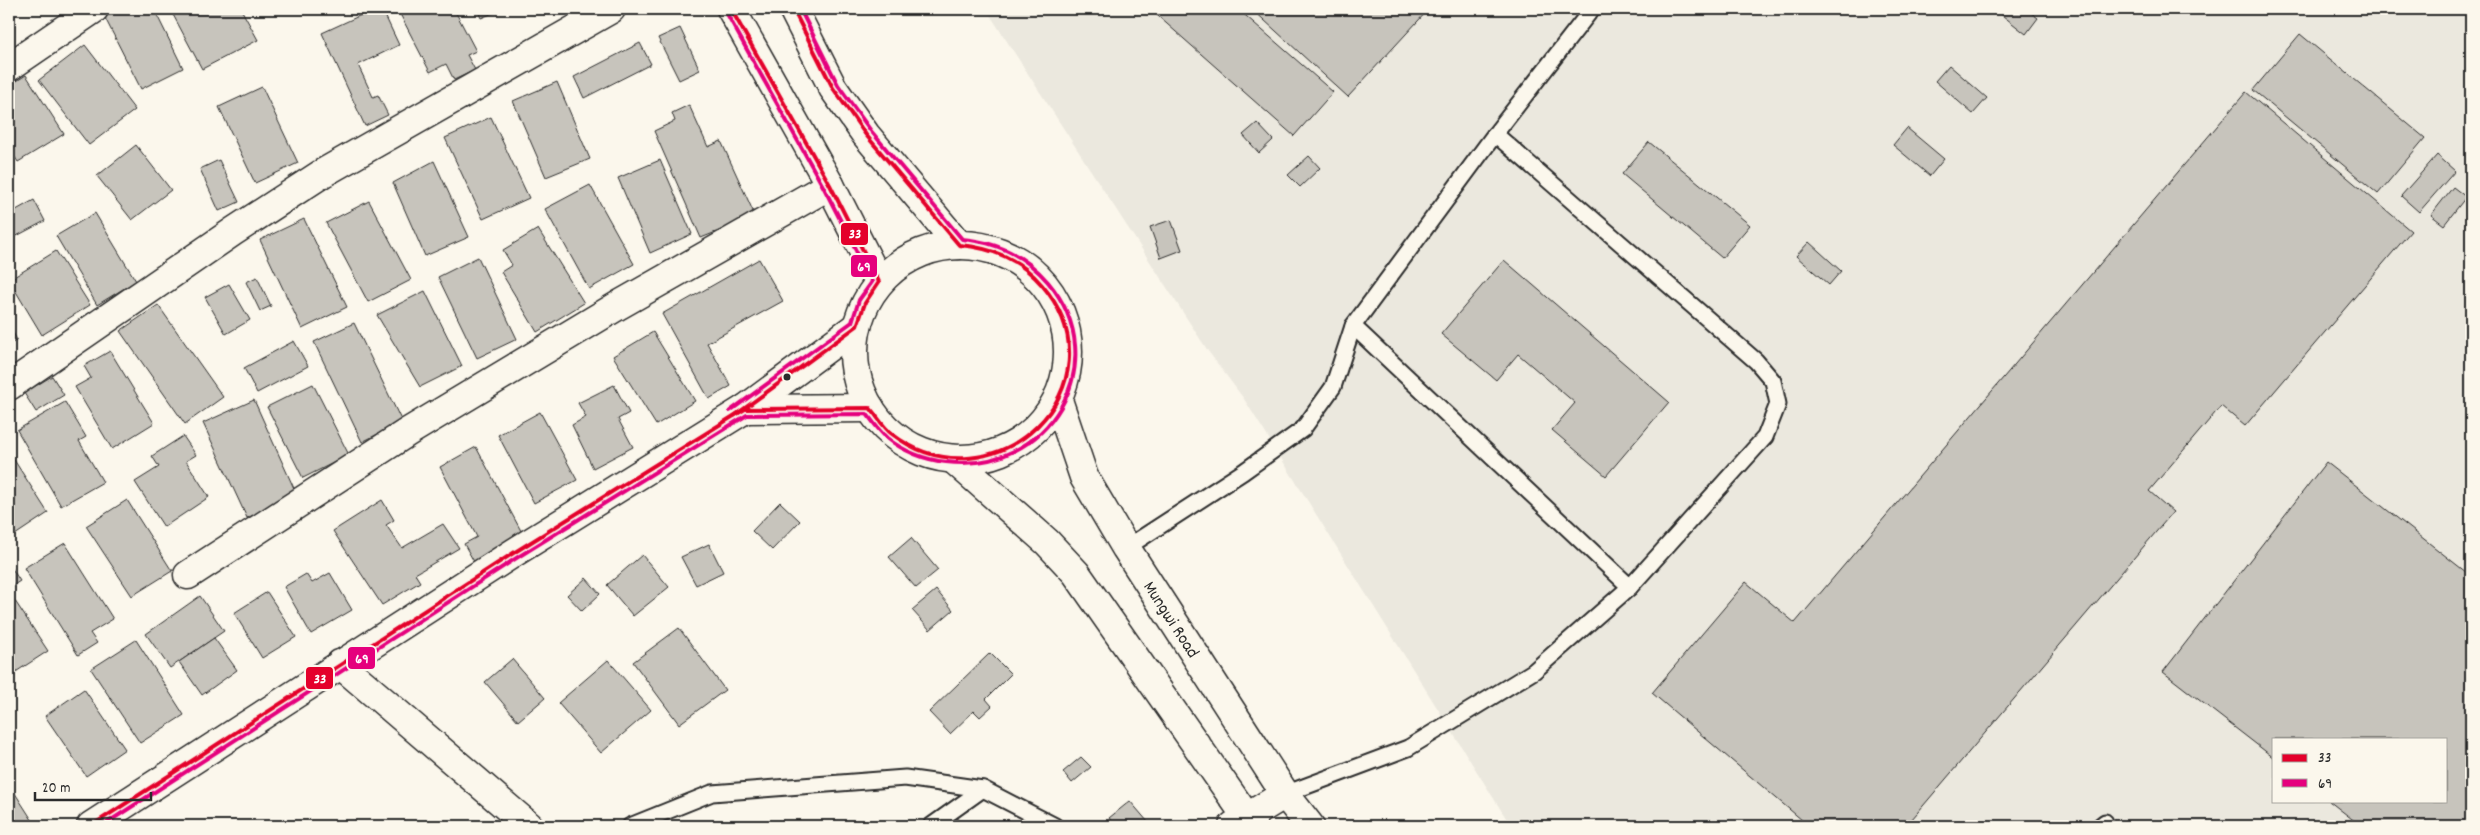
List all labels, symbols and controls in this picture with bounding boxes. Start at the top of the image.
line badge: 33 [840,222,869,246]
text: 33 [849,225,861,245]
line badge: 69 [850,254,878,278]
text: 69 [857,258,871,278]
unlabelled marker [782,372,792,382]
street label: Mungwi Road [1136,577,1204,664]
line badge: 69 [347,646,376,670]
text: 69 [355,650,369,670]
line badge: 33 [305,666,334,690]
text: 33 [314,670,326,690]
legend [2272,738,2448,802]
text: 33 [2318,748,2331,770]
scale bar [35,770,151,802]
text: 69 [2318,774,2332,796]
text: 20 m [42,778,70,800]

